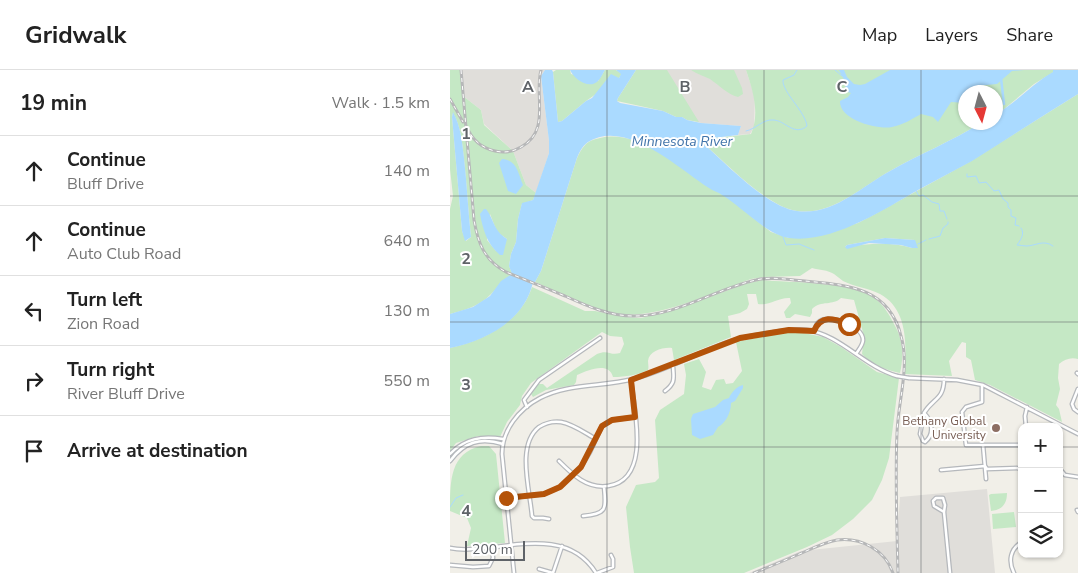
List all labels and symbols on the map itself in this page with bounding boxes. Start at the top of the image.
text: A [522,76,534,98]
text: B [679,76,691,98]
text: C [837,76,848,98]
north arrow [958,85,1003,130]
text: 1 [461,123,471,145]
water label: Minnesota River [631,132,734,151]
text: 2 [461,248,471,270]
route start [838,313,861,336]
text: 3 [461,374,471,396]
place label: Bethany Global University [902,413,987,443]
marker: Bethany Global University [990,422,1002,434]
route end [495,487,518,510]
text: 4 [461,500,471,522]
scale bar [465,538,525,561]

